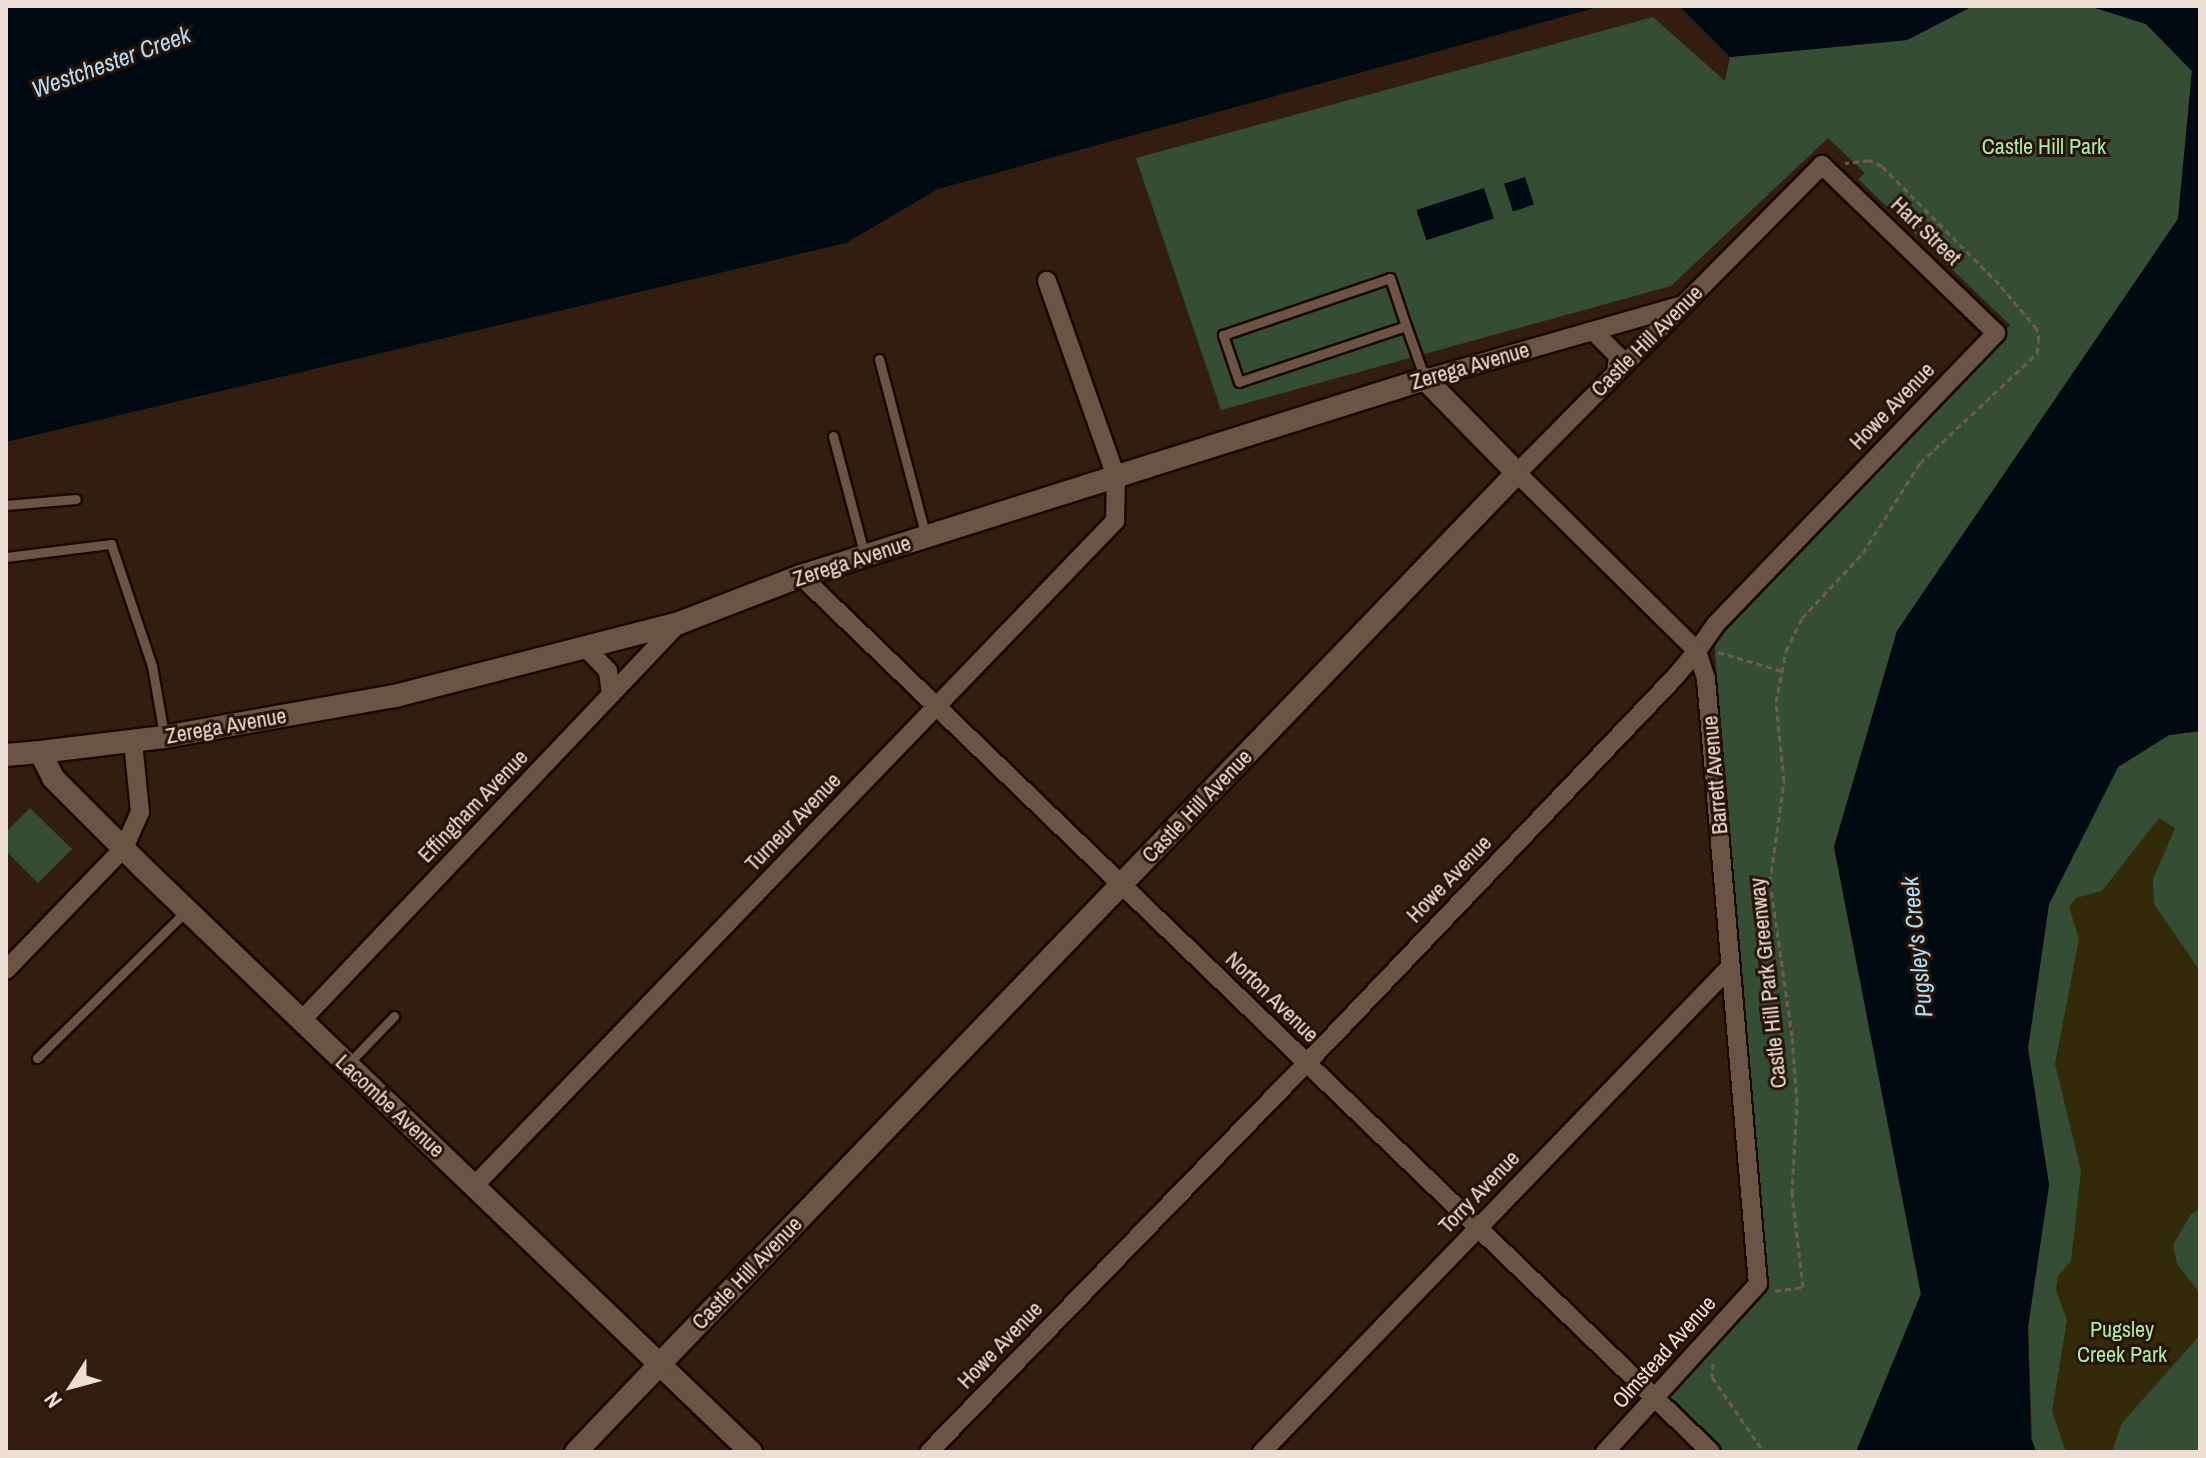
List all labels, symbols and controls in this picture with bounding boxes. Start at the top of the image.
water label: Westchester Creek [28,20,194,104]
park label: Castle Hill Park [1982,134,2106,160]
street label: Hart Street [1885,191,1967,271]
street label: Castle Hill Avenue [1585,279,1709,403]
street label: Zerega Avenue [1407,336,1533,396]
street label: Howe Avenue [1844,357,1940,455]
street label: Zerega Avenue [789,529,915,593]
street label: Zerega Avenue [163,702,289,750]
street label: Barrett Avenue [1697,714,1733,836]
street label: Effingham Avenue [412,744,534,868]
street label: Castle Hill Avenue [1136,744,1258,868]
street label: Turneur Avenue [739,767,847,877]
street label: Howe Avenue [1401,830,1497,928]
water label: Pugsley's Creek [1895,875,1939,1019]
street label: Castle Hill Park Greenway [1744,876,1792,1090]
street label: Norton Avenue [1220,946,1324,1048]
street label: Lacombe Avenue [330,1049,450,1163]
street label: Torry Avenue [1433,1145,1525,1239]
street label: Castle Hill Avenue [686,1211,808,1335]
street label: Olmstead Avenue [1606,1290,1722,1414]
street label: Howe Avenue [952,1296,1048,1394]
park label: Pugsley Creek Park [2077,1316,2167,1368]
north arrow [32,1346,112,1426]
text: N [37,1386,69,1414]

